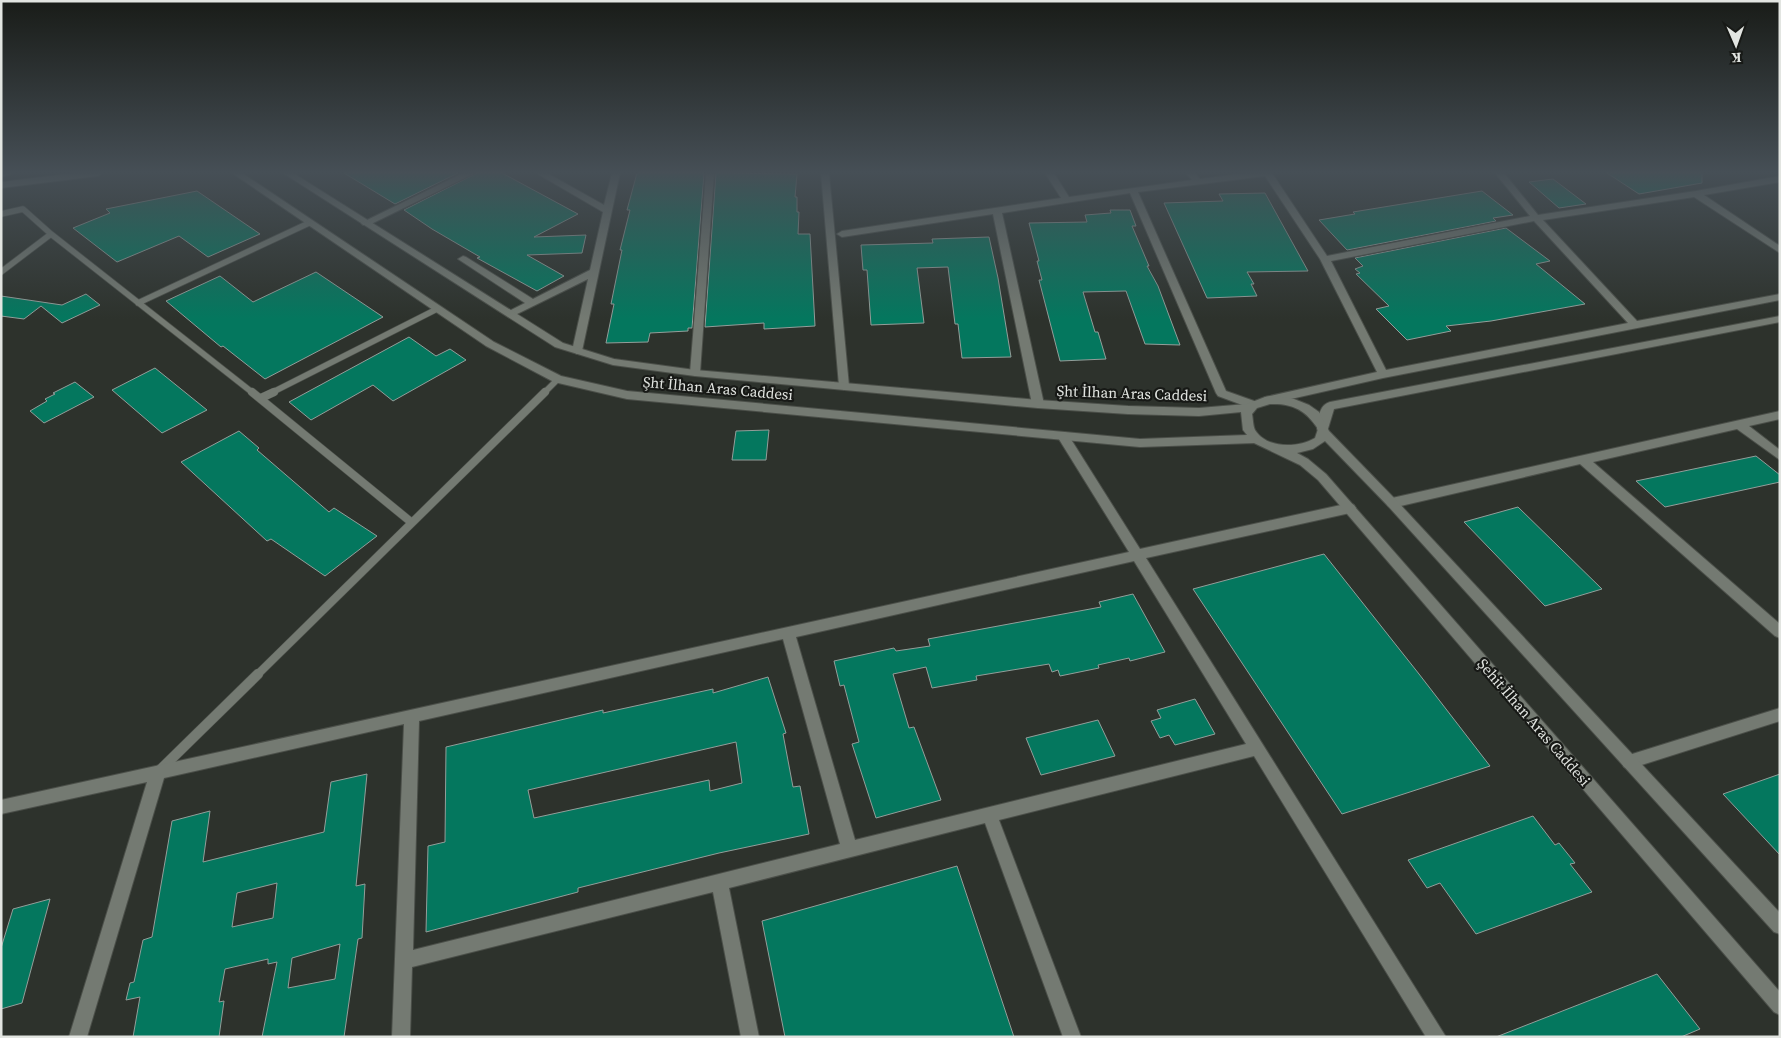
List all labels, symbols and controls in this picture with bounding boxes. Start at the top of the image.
north arrow [1711,20,1761,70]
text: K [1731,48,1742,68]
street label: Şht İlhan Aras Caddesi [642,371,794,405]
street label: Şht İlhan Aras Caddesi [1056,380,1208,406]
street label: Şehit İlhan Aras Caddesi [1473,654,1595,790]

